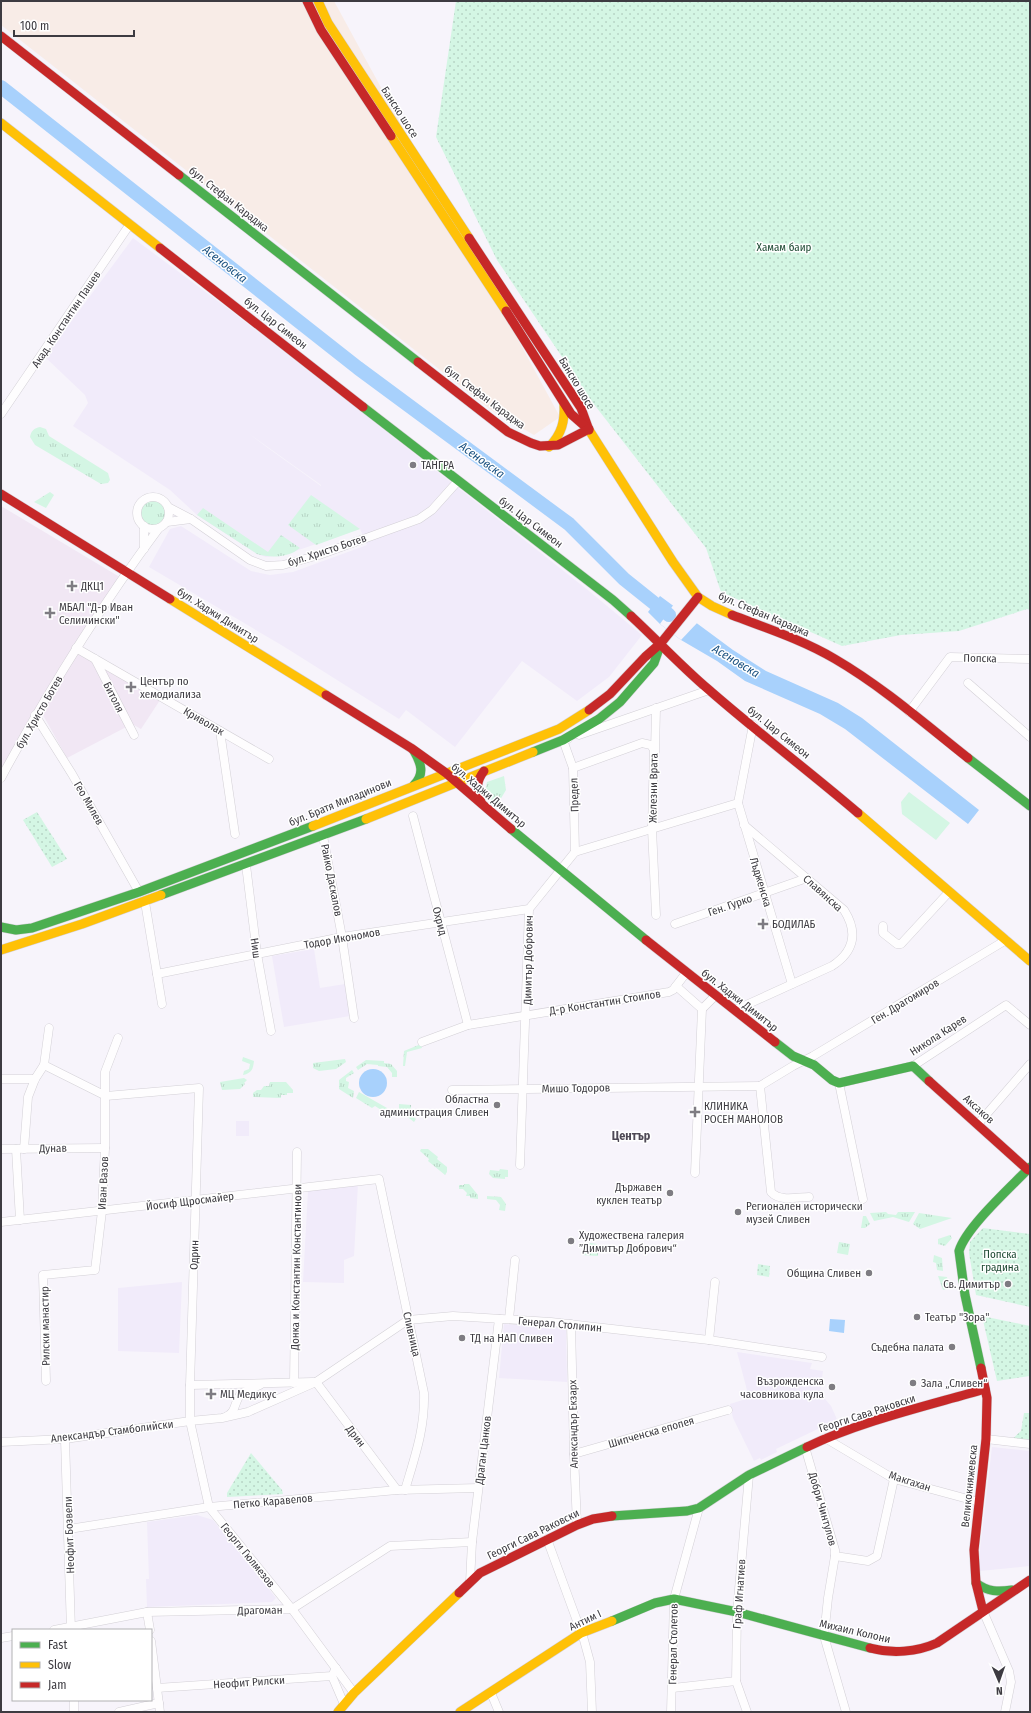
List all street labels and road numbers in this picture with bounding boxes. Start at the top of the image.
street label: Банско шосе [378,84,421,140]
street label: бул. Стефан Караджа [186,164,271,235]
street label: Акад. Константин Пашев [29,268,104,370]
street label: бул. Цар Симеон [242,295,310,352]
street label: Банско шосе [556,355,597,412]
street label: бул. Стефан Караджа [442,363,528,432]
street label: бул. Цар Симеон [496,494,565,551]
street label: бул. Христо Ботев [286,532,368,569]
street label: бул. Хаджи Димитър [175,585,261,646]
street label: бул. Стефан Караджа [716,589,811,640]
street label: Попска [963,652,997,665]
street label: бул. Христо Ботев [13,674,66,751]
street label: Битоля [100,680,127,715]
street label: бул. Цар Симеон [745,703,813,762]
street label: Криволак [181,705,227,739]
street label: Железни Врата [646,753,661,823]
street label: бул. Хаджи Димитър [449,760,529,831]
street label: бул. Братя Миладинови [287,776,393,829]
street label: Предел [567,778,582,812]
street label: Гео Милев [71,779,106,827]
street label: Райко Даскалов [318,843,345,917]
street label: Лъдженска [747,856,774,909]
street label: Славянска [800,872,845,914]
street label: Ген. Гурко [706,892,754,919]
street label: Охрид [429,905,450,937]
street label: Димитър Добрович [521,915,536,1006]
street label: Тодор Икономов [303,925,381,952]
street label: Ниш [248,937,263,959]
street label: бул. Хаджи Димитър [699,966,781,1034]
street label: Ген. Драгомиров [869,976,942,1027]
street label: Д-р Константин Стоилов [547,987,662,1018]
street label: Никола Карев [907,1012,969,1059]
street label: Мишо Тодоров [542,1081,610,1096]
street label: Аксаков [960,1092,997,1127]
street label: Дунав [38,1142,67,1155]
street label: Иван Вазов [96,1156,111,1210]
street label: Донка и Константин Константинови [289,1184,304,1351]
street label: Йосиф Щросмайер [145,1190,235,1213]
street label: Одрин [187,1240,202,1270]
street label: Рилски манастир [38,1286,53,1366]
street label: Сливница [400,1310,423,1358]
street label: Генерал Столипин [517,1314,602,1335]
street label: Александър Екзарх [566,1379,581,1468]
street label: Георги Сава Раковски [817,1392,917,1435]
street label: Шипченска епопея [607,1414,696,1451]
street label: Драган Цанков [473,1415,494,1486]
street label: Александър Стамболийски [50,1418,174,1445]
street label: Дрин [343,1422,368,1450]
street label: Великокняжевска [959,1444,980,1528]
street label: Макгахан [887,1469,933,1494]
street label: Добри Чинтулов [806,1470,839,1547]
street label: Петко Каравелов [233,1492,313,1511]
street label: Неофит Бозвели [62,1496,77,1574]
street label: Георги Сава Раковски [485,1506,581,1562]
street label: Георги Гюлмезов [218,1520,278,1590]
street label: Граф Игнатиев [731,1559,748,1629]
street label: Генерал Столетов [666,1603,681,1685]
street label: Драгоман [236,1604,283,1617]
street label: Антим I [567,1607,603,1634]
street label: Михаил Колони [818,1617,892,1646]
street label: Неофит Рилски [213,1674,285,1691]

